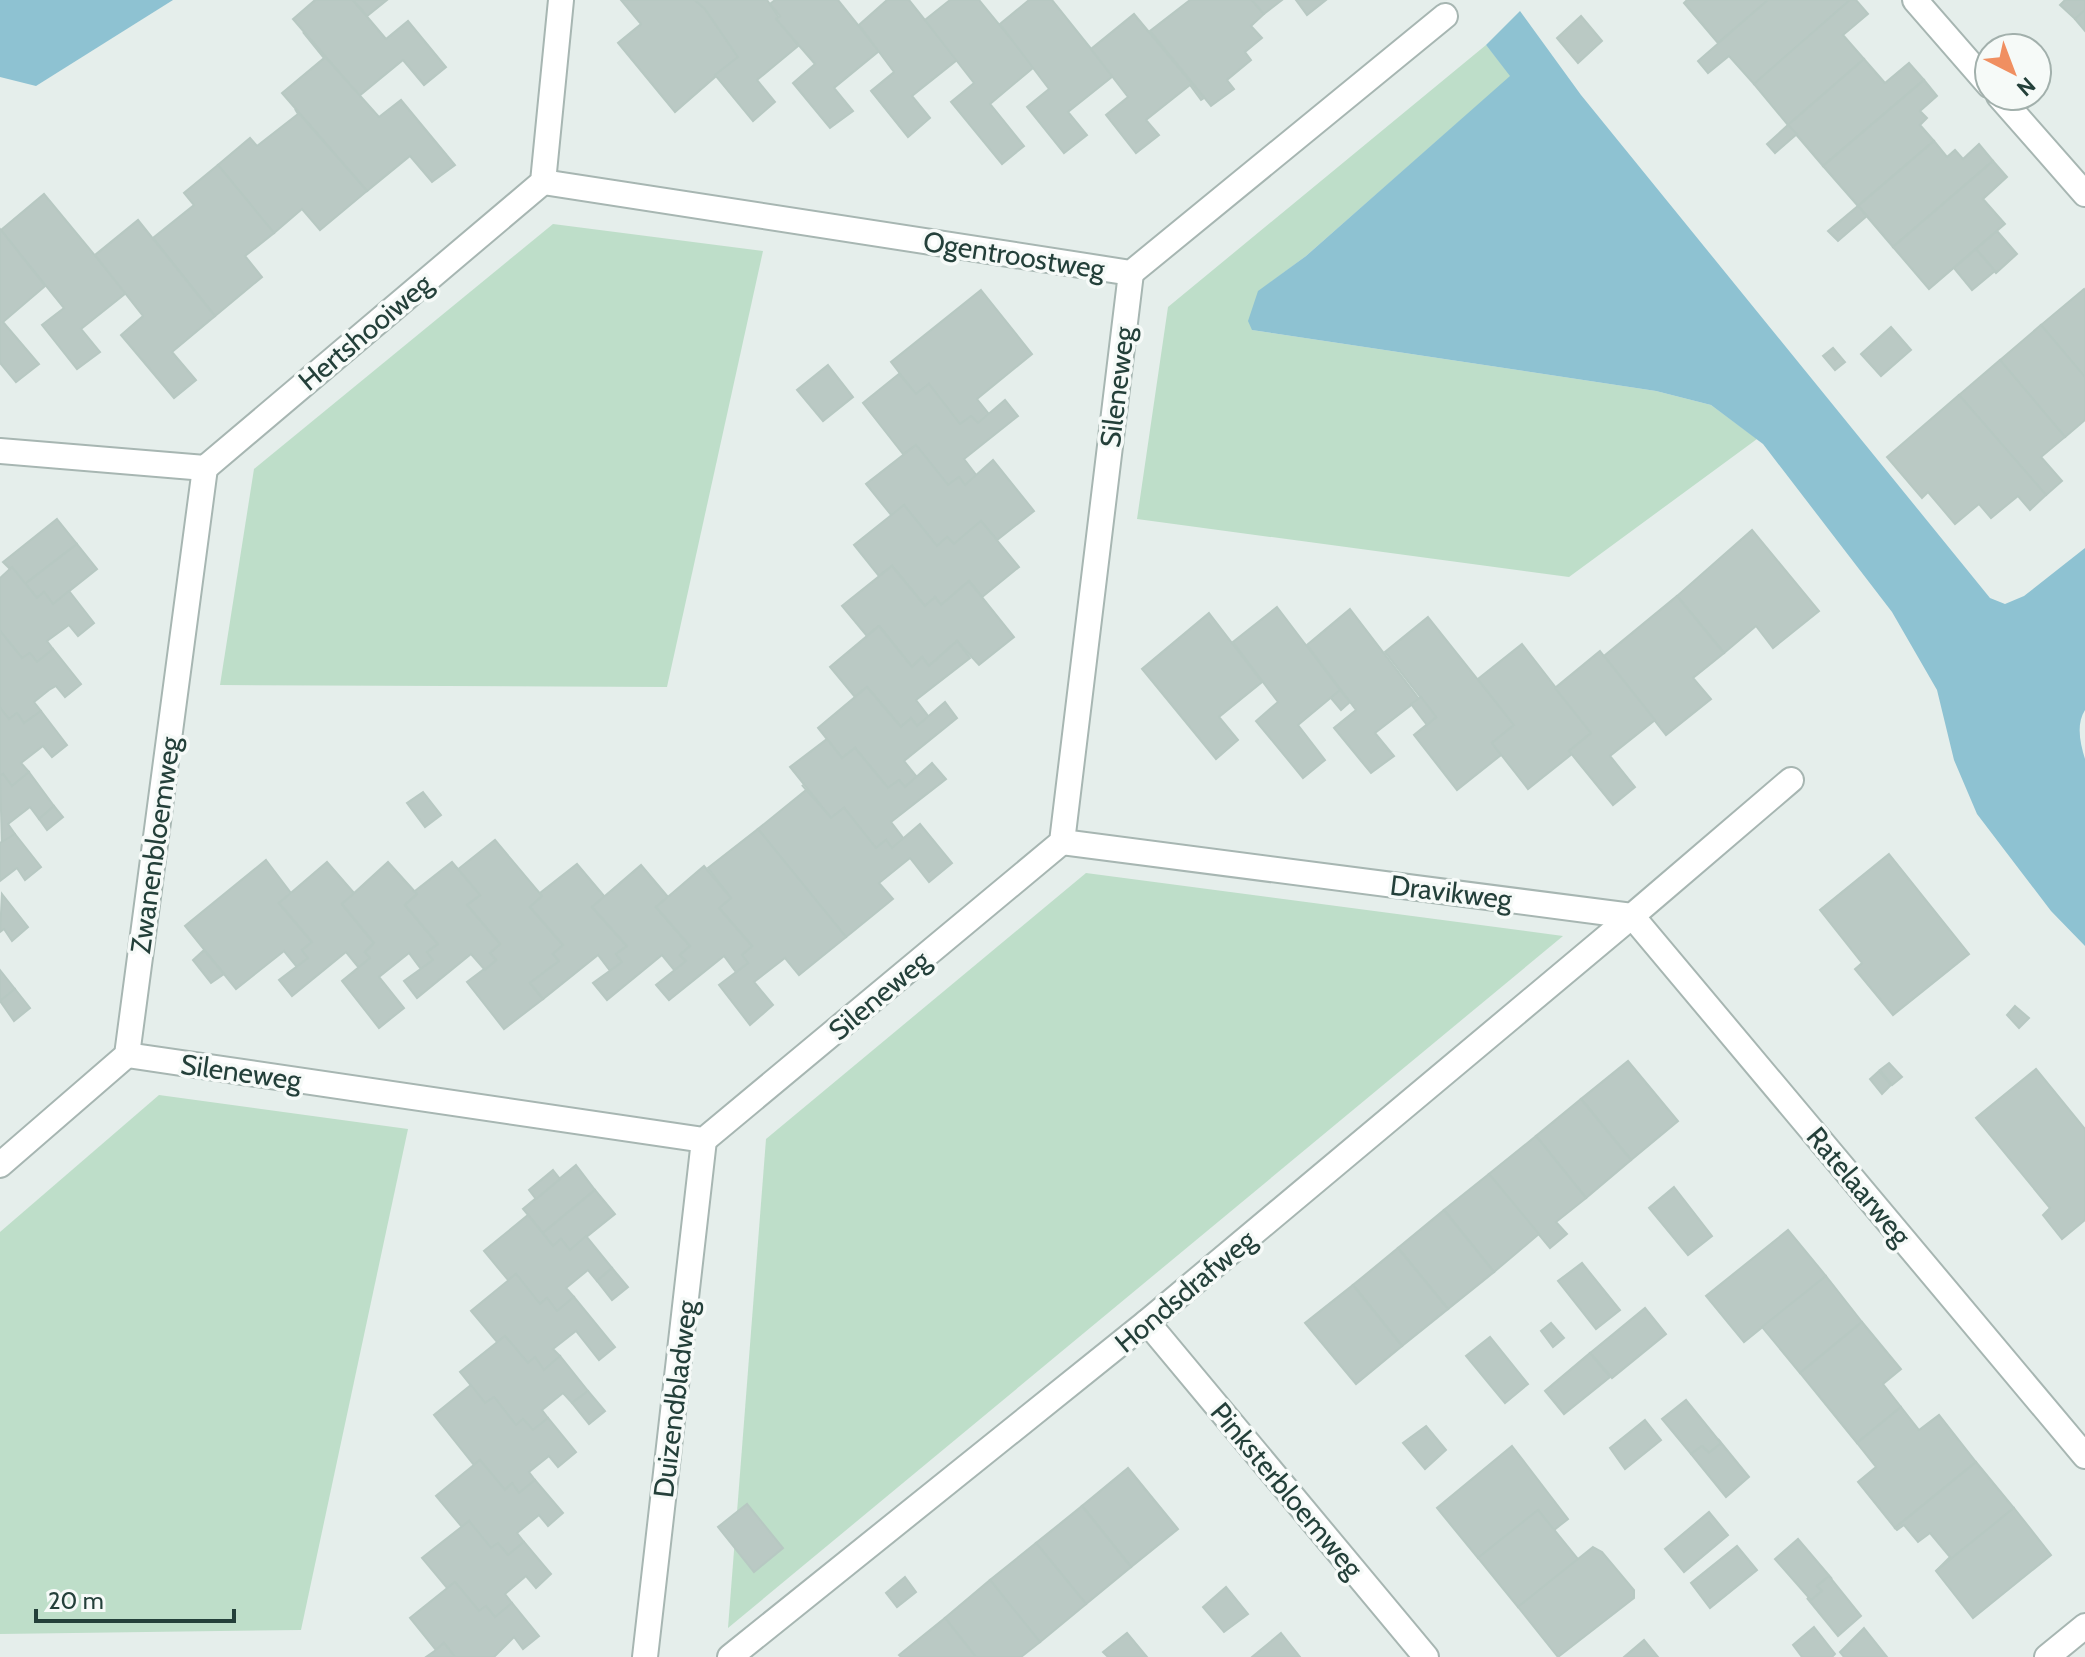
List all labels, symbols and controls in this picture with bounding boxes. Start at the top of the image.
north arrow [1973,32,2053,112]
text: N [2011,71,2041,102]
street label: Ogentroostweg [921,224,1108,286]
street label: Hertshooiweg [291,266,440,398]
street label: Sileneweg [1093,324,1141,449]
street label: Zwanenbloemweg [123,733,187,956]
street label: Dravikweg [1388,868,1515,916]
street label: Sileneweg [822,942,937,1047]
street label: Sileneweg [179,1047,304,1097]
street label: Ratelaarweg [1800,1120,1919,1253]
street label: Hondsdrafweg [1108,1222,1263,1360]
street label: Duizendbladweg [646,1297,704,1500]
street label: Pinksterbloemweg [1204,1395,1371,1585]
scale bar [36,1573,234,1623]
text: 20 m [48,1586,104,1615]

